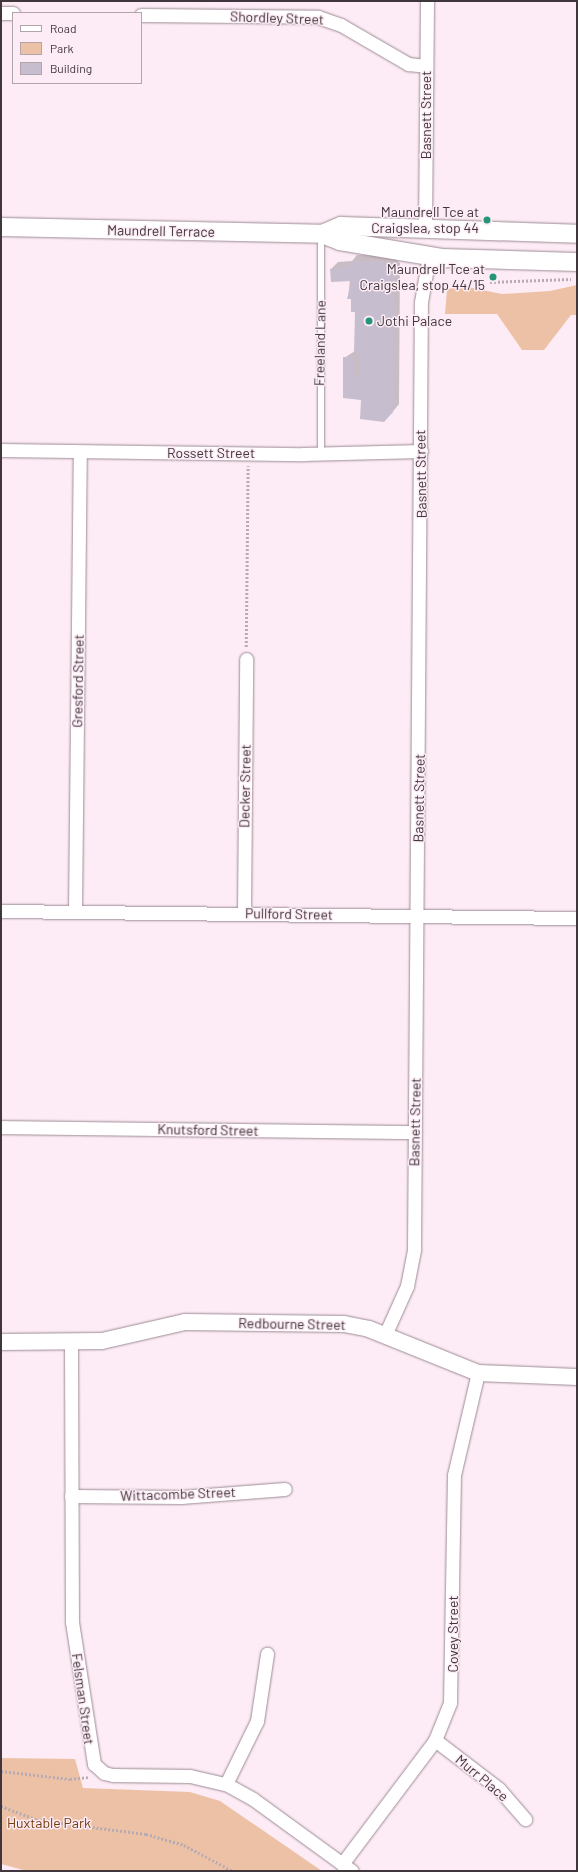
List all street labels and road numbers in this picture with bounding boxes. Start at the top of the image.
street label: Shordley Street [230,8,324,28]
street label: Basnett Street [418,71,434,159]
street label: Maundrell Terrace [107,222,215,240]
street label: Freeland Lane [311,300,329,386]
street label: Basnett Street [412,430,430,518]
street label: Rossett Street [167,445,255,461]
street label: Gresford Street [69,634,87,728]
street label: Decker Street [236,744,254,828]
street label: Basnett Street [410,754,428,842]
street label: Pullford Street [245,905,333,923]
street label: Basnett Street [406,1078,424,1166]
street label: Knutsford Street [157,1121,259,1139]
street label: Redbourne Street [238,1315,346,1333]
street label: Wittacombe Street [120,1484,236,1504]
street label: Covey Street [445,1596,461,1672]
street label: Felsman Street [68,1652,98,1746]
street label: Murr Place [452,1751,512,1805]

